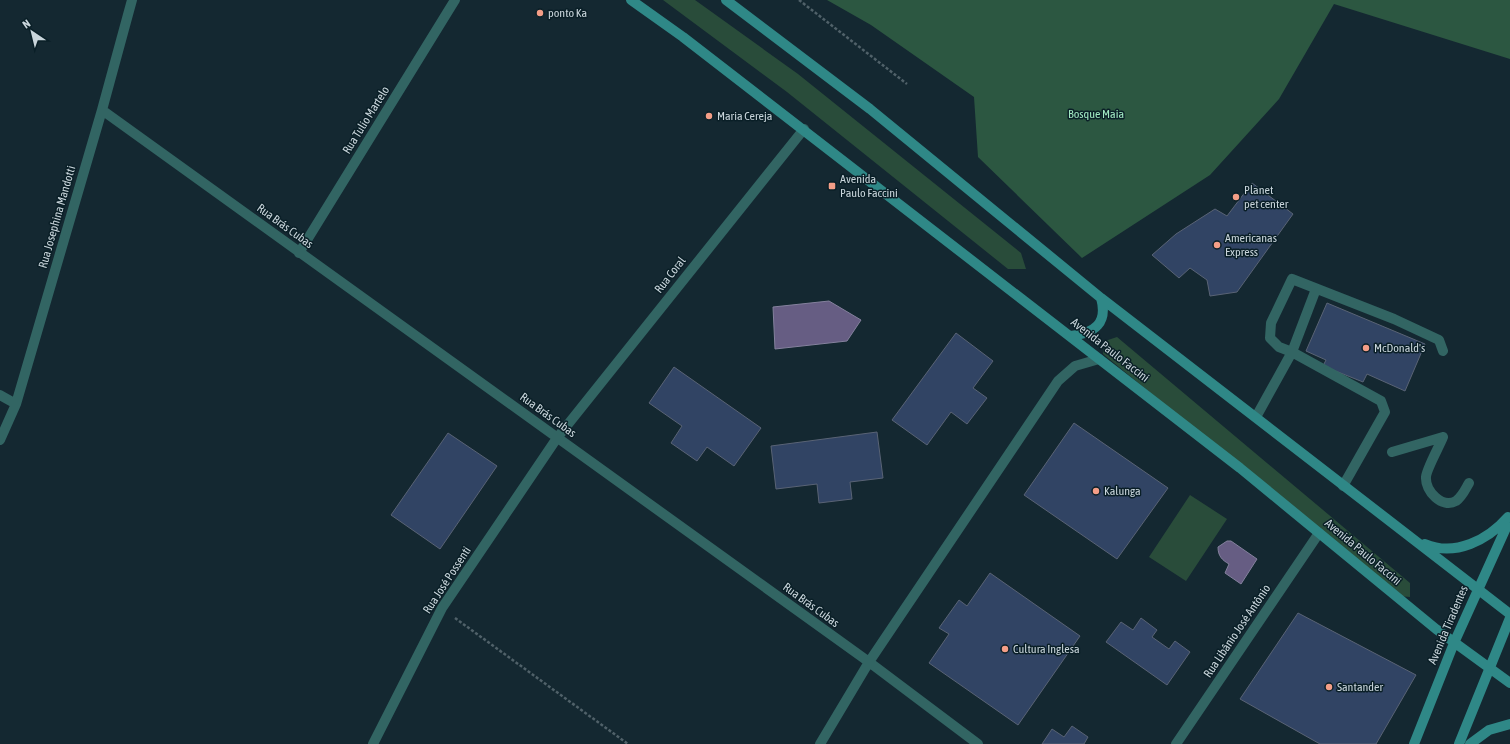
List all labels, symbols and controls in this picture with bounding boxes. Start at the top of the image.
place label: ponto Ka [548,6,587,20]
marker: ponto Ka [535,8,545,18]
north arrow [12,12,52,52]
text: N [20,17,32,31]
street label: Rua Tulio Martelo [340,83,393,156]
park label: Bosque Maia [1068,107,1124,121]
place label: Maria Cereja [717,109,772,123]
marker: Maria Cereja [704,111,714,121]
street label: Rua Josephina Mandotti [36,164,78,270]
place label: Avenida Paulo Faccini [840,172,898,200]
marker: Avenida Paulo Faccini [827,181,837,191]
place label: Planet pet center [1244,183,1289,211]
marker: Planet pet center [1231,192,1241,202]
street label: Rua Brás Cubas [254,201,316,251]
place label: Americanas Express [1225,231,1277,259]
marker: Americanas Express [1212,240,1222,250]
street label: Rua Coral [652,253,689,296]
street label: Avenida Paulo Faccini [1068,315,1152,385]
place label: McDonald's [1374,341,1425,355]
marker: McDonald's [1361,343,1371,353]
street label: Rua Brás Cubas [517,390,579,440]
place label: Kalunga [1104,484,1141,498]
marker: Kalunga [1091,486,1101,496]
street label: Avenida Paulo Faccini [1322,516,1404,588]
street label: Rua José Possenti [420,544,474,616]
street label: Rua Brás Cubas [780,580,842,630]
street label: Rua Libânio José Antônio [1201,581,1274,680]
street label: Avenida Tiradentes [1425,583,1471,667]
place label: Cultura Inglesa [1013,642,1080,656]
marker: Cultura Inglesa [1000,644,1010,654]
place label: Santander [1337,680,1383,694]
marker: Santander [1324,682,1334,692]

